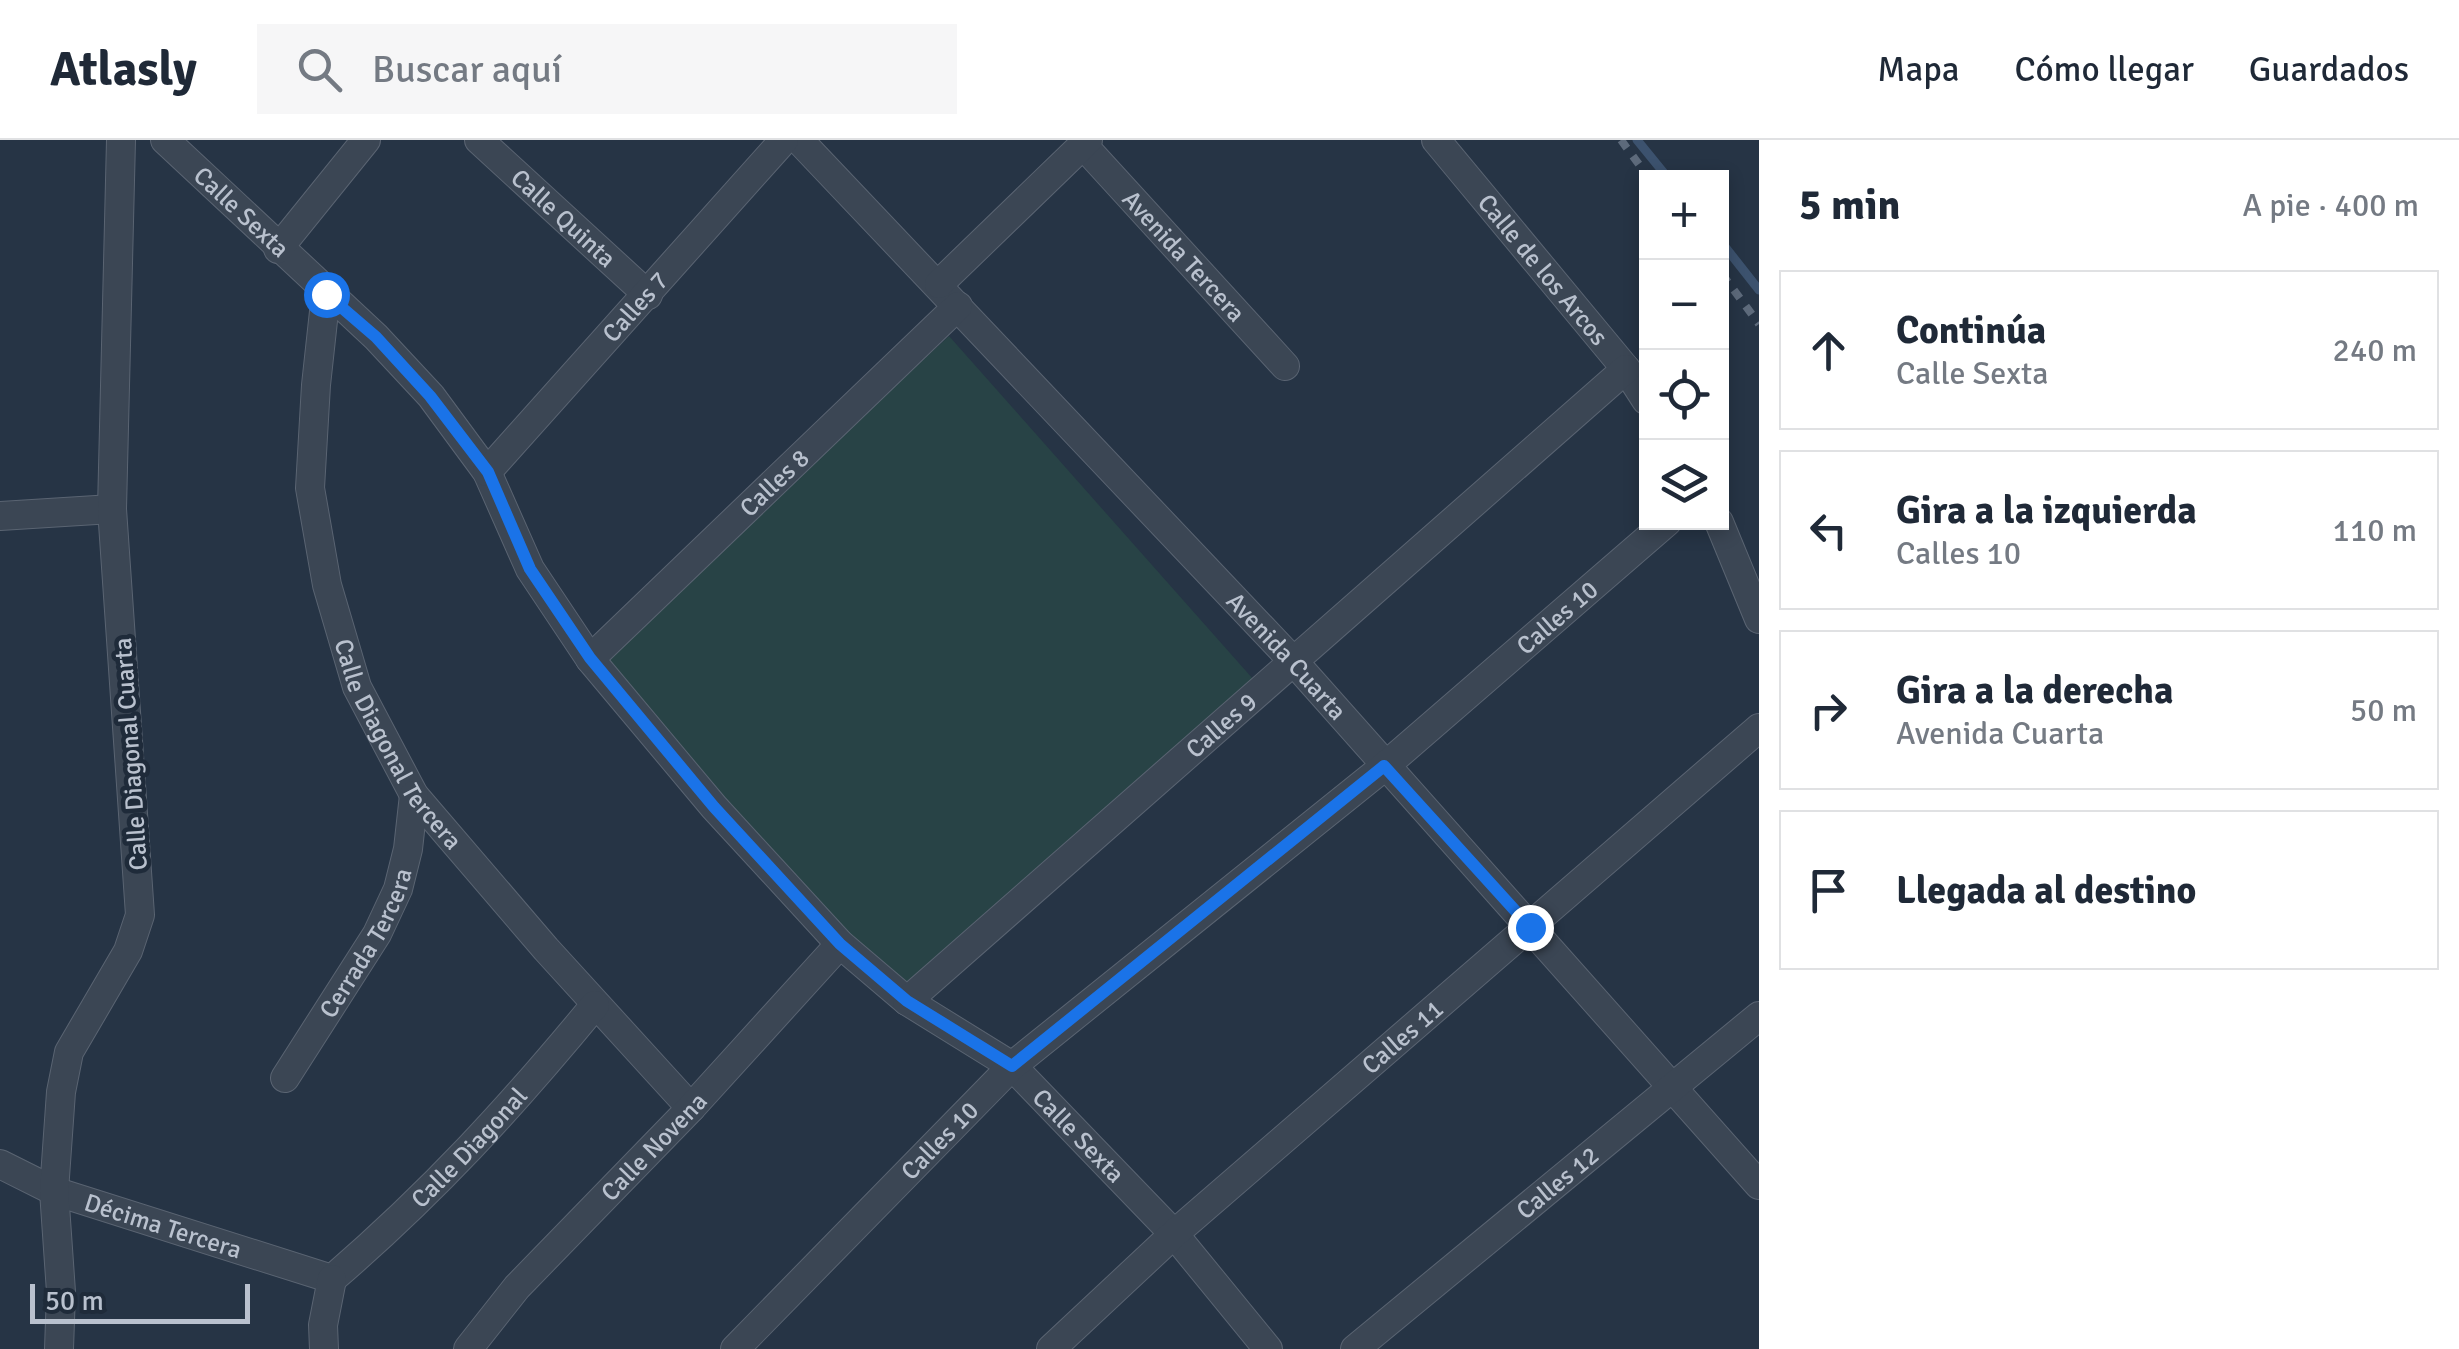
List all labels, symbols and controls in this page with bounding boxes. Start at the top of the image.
search box [257,24,957,114]
text: Atlasly [50,40,197,99]
icon: search [292,42,347,97]
text: Buscar aquí [372,46,562,93]
text: Mapa [1877,48,1960,91]
text: Cómo llegar [2015,48,2194,91]
text: Guardados [2249,48,2409,91]
street label: Calle Sexta [187,160,296,264]
street label: Calle Quinta [504,162,622,274]
map controls [1639,170,1729,530]
button: + [1639,170,1729,260]
text: 5 min [1799,180,1900,231]
street label: Avenida Tercera [1116,184,1252,328]
text: A pie · 400 m [2243,186,2419,225]
street label: Calle de los Arcos [1471,188,1615,352]
button: − [1639,260,1729,350]
street label: Calles 7 [596,265,675,349]
route start [304,272,350,318]
text: Continúa [1896,307,2046,354]
icon: ahead [1801,323,1856,378]
text: 240 m [2333,331,2417,370]
button: locate [1639,350,1729,440]
text: Calle Sexta [1896,354,2049,393]
button: layers [1639,440,1729,530]
street label: Calles 8 [733,442,816,523]
text: Gira a la izquierda [1896,487,2197,534]
icon: left [1801,503,1856,558]
text: 110 m [2333,511,2417,550]
text: Calles 10 [1896,534,2021,573]
street label: Calles 10 [1510,574,1604,661]
street label: Avenida Cuarta [1220,586,1353,726]
street label: Calle Diagonal Tercera [328,635,469,856]
street label: Calle Diagonal Cuarta [107,637,154,871]
text: Gira a la derecha [1896,667,2173,714]
icon: right [1801,683,1856,738]
street label: Calles 9 [1179,686,1263,765]
text: 50 m [2350,691,2417,730]
text: Avenida Cuarta [1896,714,2104,753]
icon: arrive [1801,863,1856,918]
street label: Cerrada Tercera [312,865,419,1024]
text: Llegada al destino [1896,867,2196,914]
route end [1508,905,1554,951]
street label: Calles 11 [1355,993,1450,1081]
street label: Calle Diagonal [405,1081,534,1215]
street label: Calle Sexta [1026,1082,1131,1189]
street label: Calle Novena [594,1086,714,1208]
street label: Calles 10 [894,1095,985,1186]
street label: Calles 12 [1510,1140,1605,1226]
street label: Décima Tercera [81,1187,246,1265]
scale bar [30,1279,250,1324]
text: 50 m [45,1284,104,1318]

